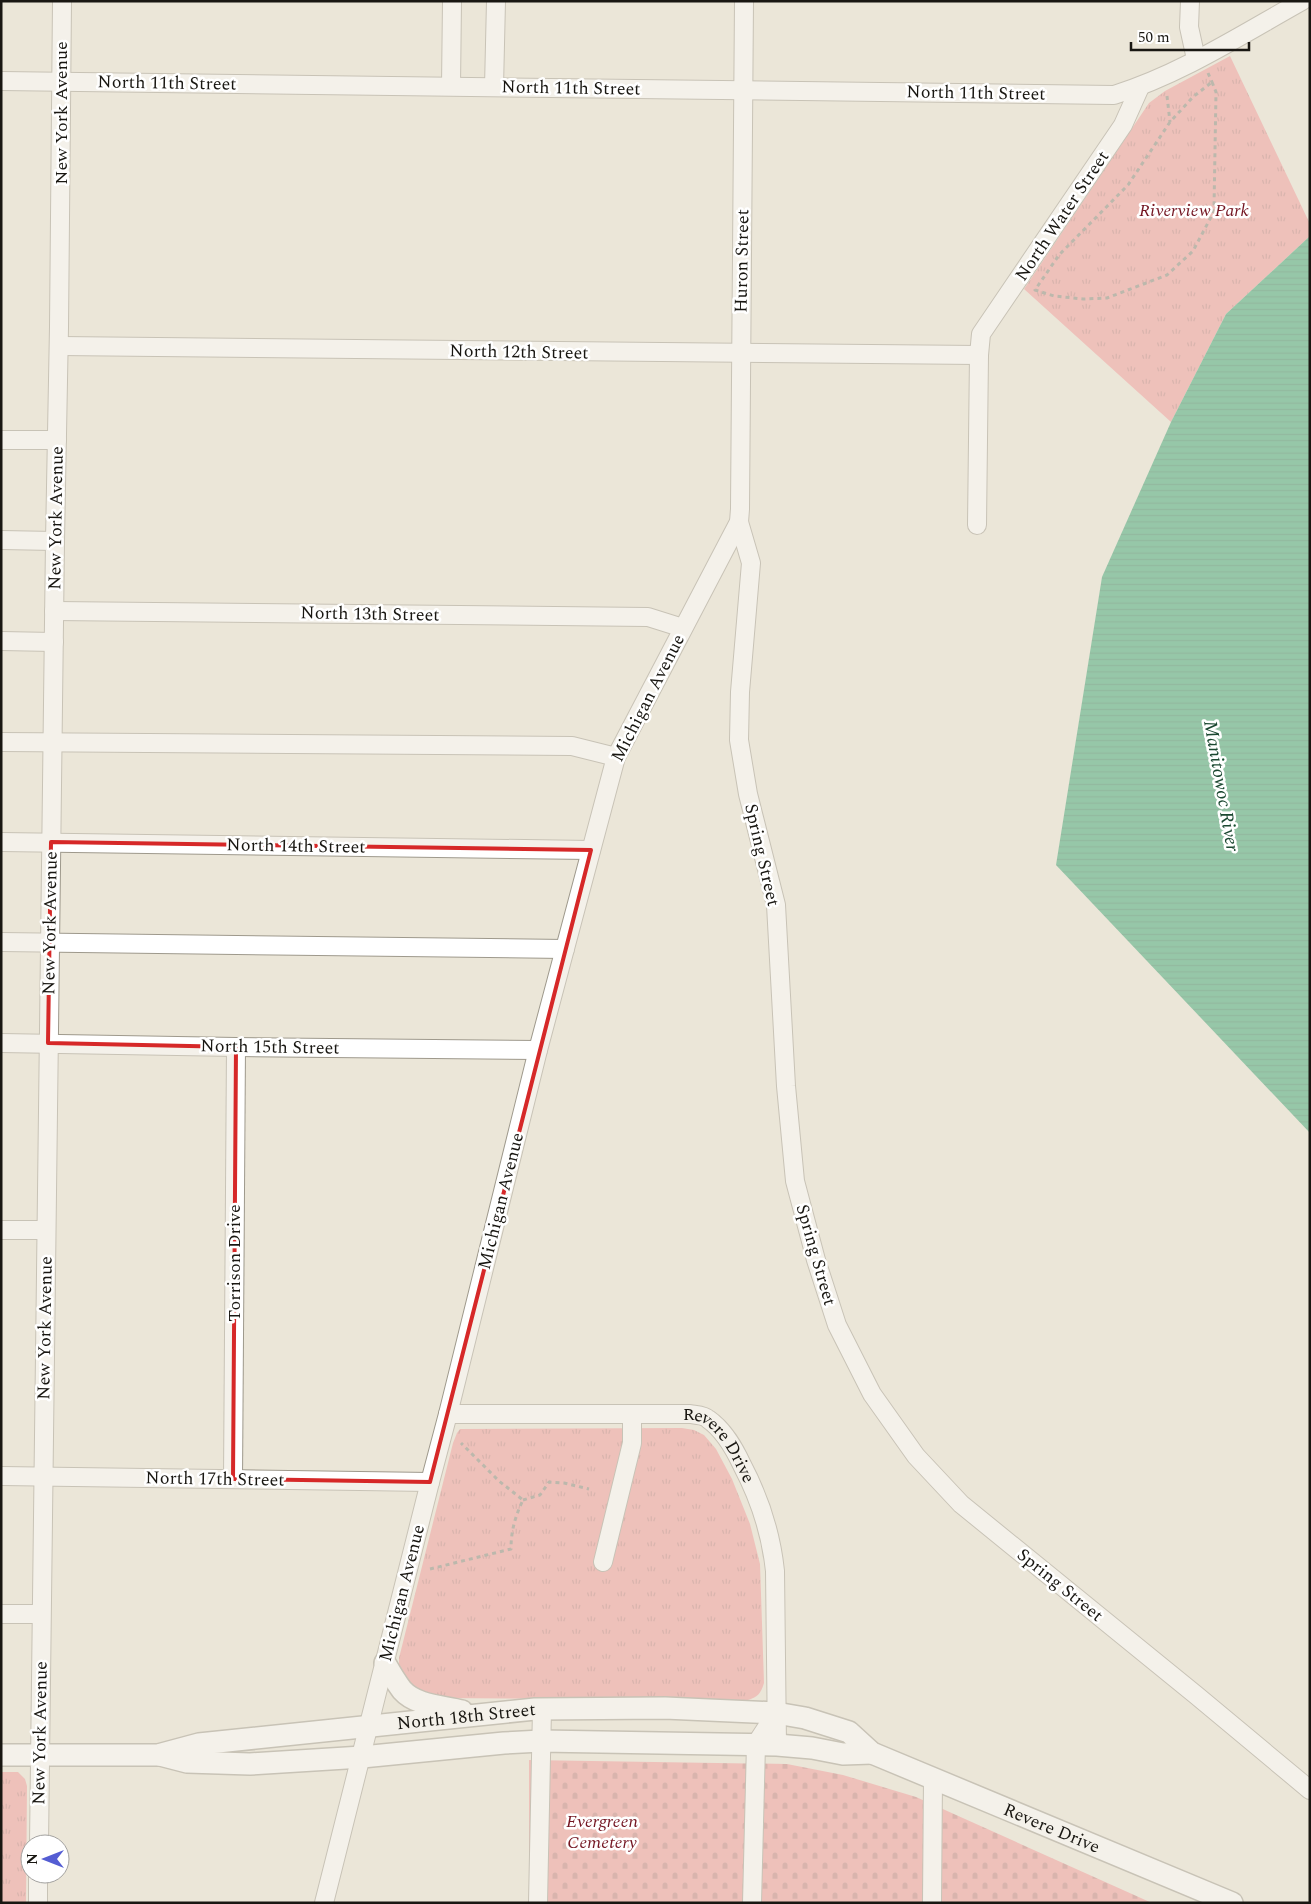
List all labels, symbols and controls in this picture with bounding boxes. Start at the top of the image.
scale bar [1131,20,1248,52]
text: 50 m [1138,26,1170,49]
street label: New York Avenue [48,41,75,185]
street label: North 11th Street [97,68,237,98]
street label: North 11th Street [501,73,641,103]
street label: North 11th Street [906,78,1046,108]
street label: North Water Street [1008,145,1116,287]
park label: Riverview Park [1139,197,1250,224]
street label: Huron Street [728,209,756,313]
street label: North 12th Street [449,337,589,367]
street label: New York Avenue [41,446,71,590]
street label: North 13th Street [300,599,440,629]
street label: Michigan Avenue [604,629,692,767]
water label: Manitowoc River [1195,718,1247,854]
street label: Spring Street [737,801,787,909]
street label: North 14th Street [226,831,366,861]
street label: New York Avenue [35,851,65,995]
street label: North 15th Street [200,1032,340,1062]
street label: Michigan Avenue [471,1130,531,1272]
street label: Spring Street [789,1201,843,1309]
street label: Torrison Drive [221,1204,248,1322]
street label: New York Avenue [30,1256,60,1400]
street label: Revere Drive [683,1401,762,1487]
street label: North 17th Street [145,1464,285,1494]
street label: Michigan Avenue [372,1522,432,1664]
street label: Spring Street [1011,1542,1109,1628]
street label: New York Avenue [25,1661,55,1805]
street label: North 18th Street [395,1696,537,1737]
street label: Revere Drive [999,1796,1104,1860]
park label: Evergreen Cemetery [566,1808,638,1856]
north arrow [20,1834,70,1884]
text: N [22,1853,43,1865]

